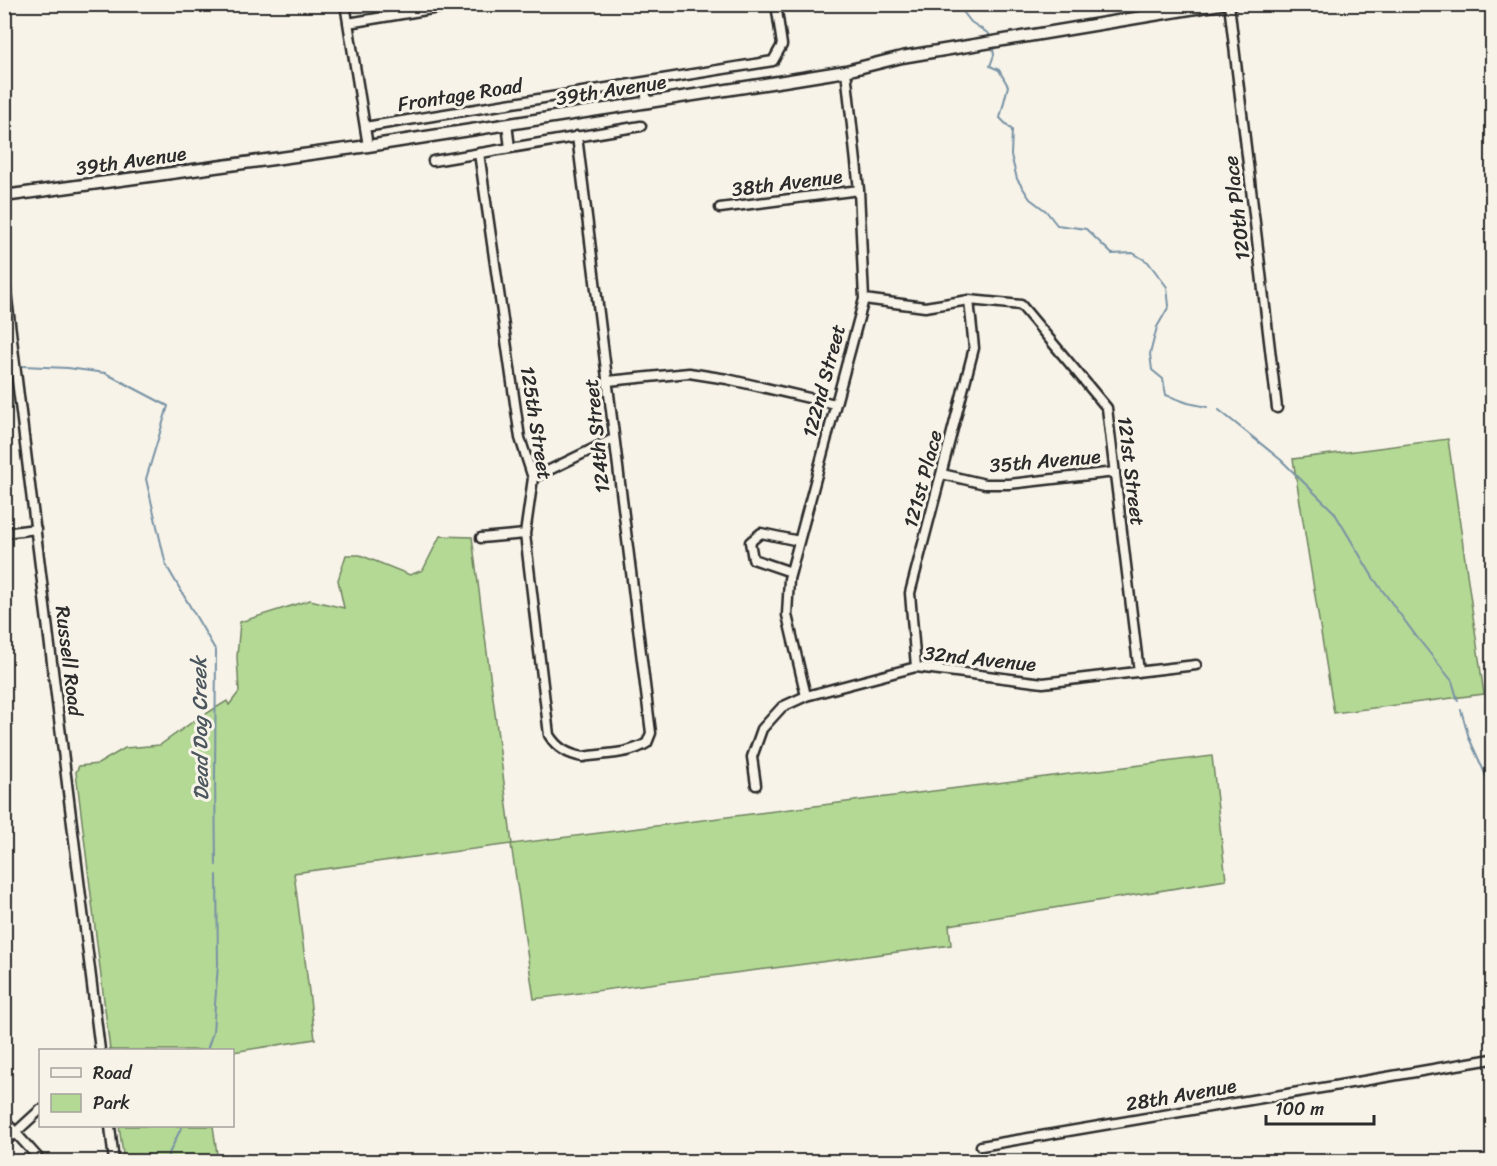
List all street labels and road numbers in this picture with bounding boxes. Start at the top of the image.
street label: 39th Avenue [553,64,669,116]
street label: Frontage Road [395,68,526,122]
street label: 39th Avenue [73,136,189,186]
street label: 120th Place [1213,154,1261,262]
street label: 38th Avenue [730,159,845,207]
street label: 122nd Street [792,320,856,442]
street label: 125th Street [510,364,562,483]
street label: 124th Street [574,377,620,495]
street label: 121st Street [1107,414,1155,528]
street label: 121st Place [893,426,953,532]
street label: 35th Avenue [988,439,1102,483]
street label: Russell Road [45,604,93,720]
street label: 32nd Avenue [922,636,1038,682]
street label: 28th Avenue [1123,1068,1239,1122]

